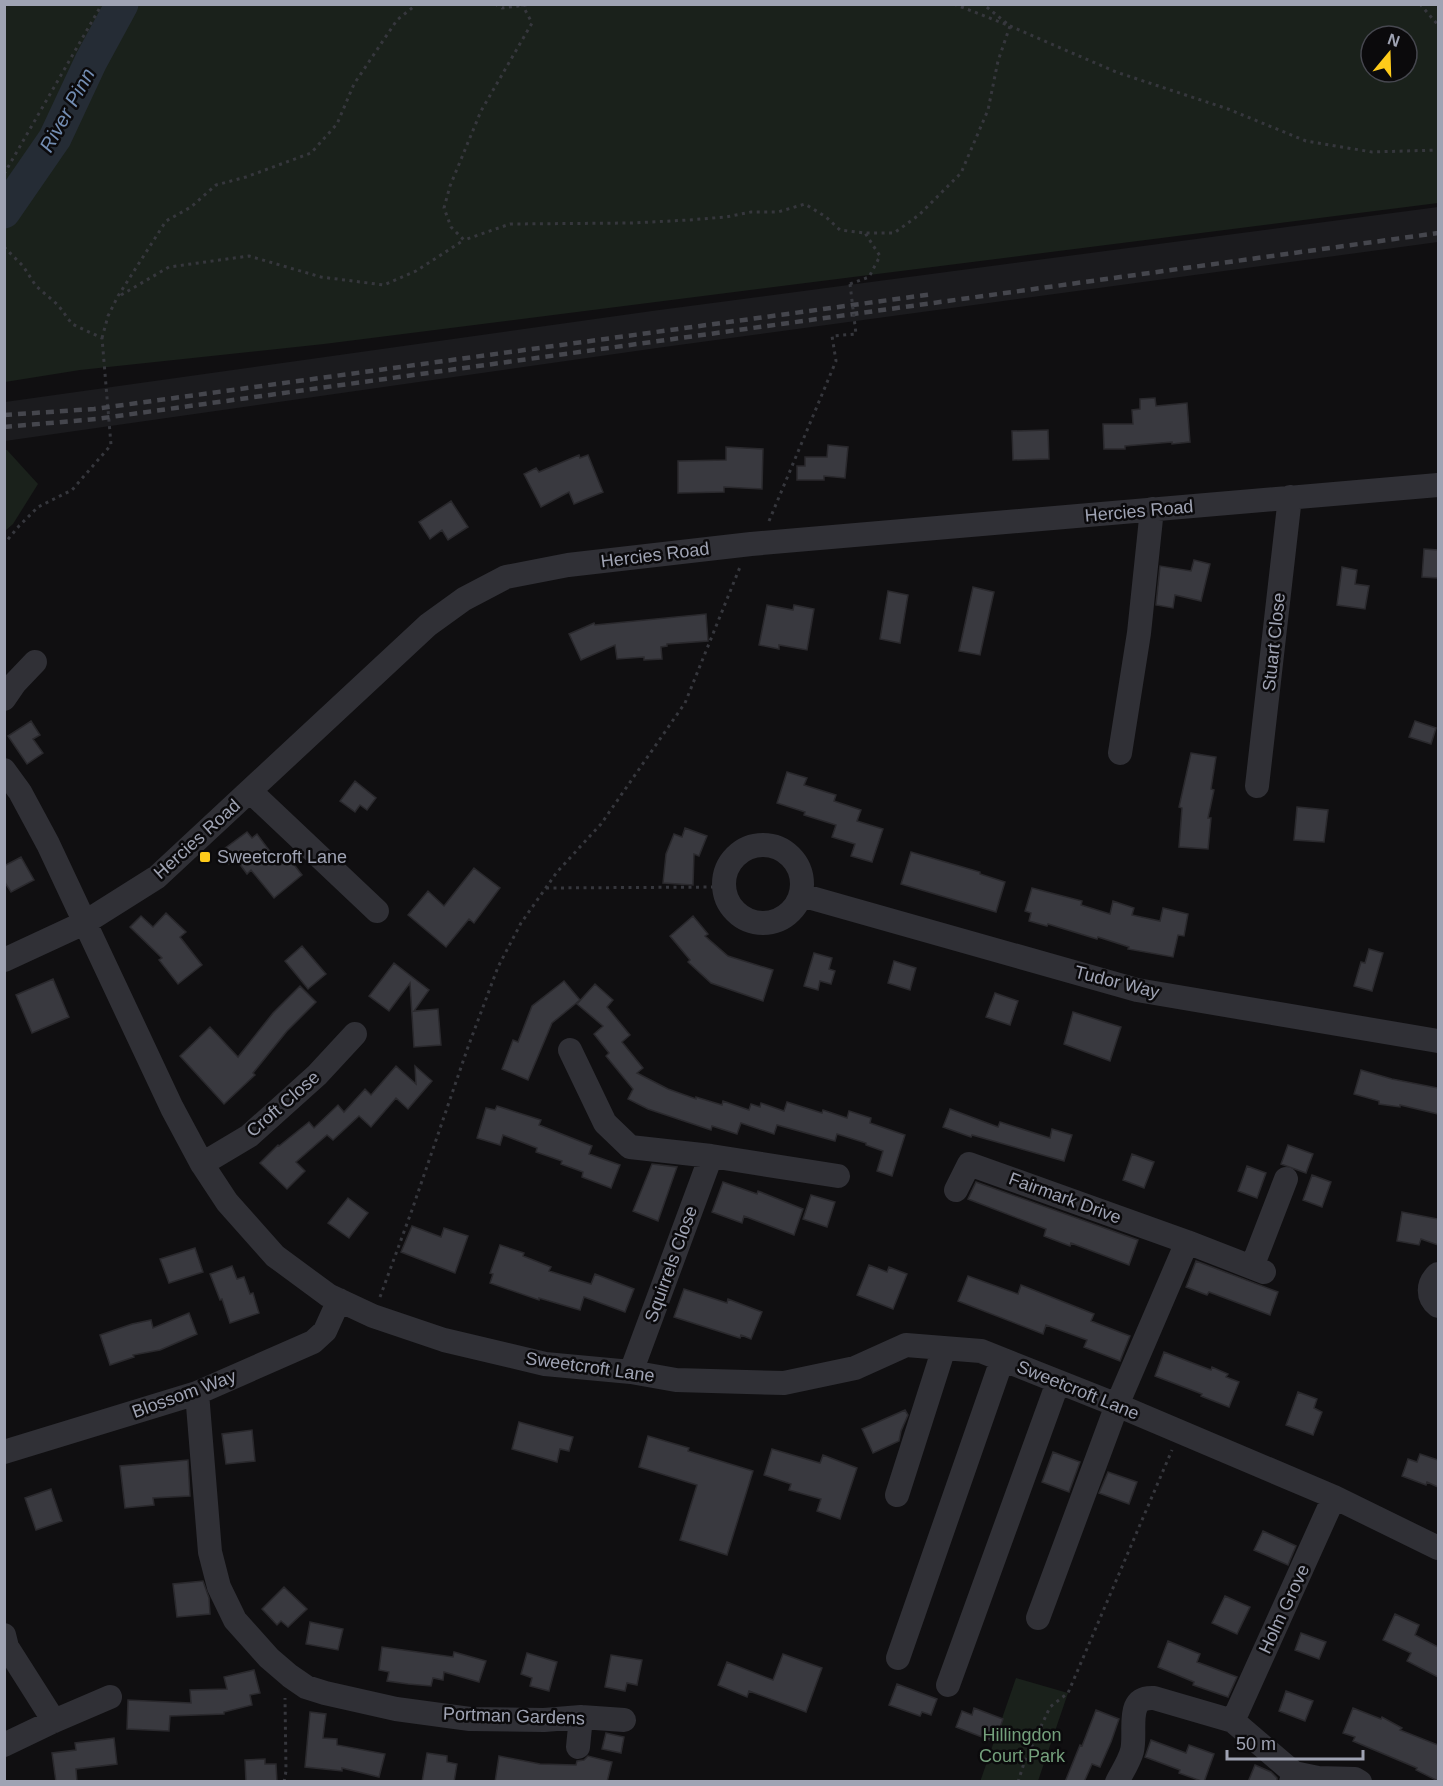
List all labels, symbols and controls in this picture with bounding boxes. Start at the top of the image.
north arrow [1359,24,1419,84]
text: N [1385,30,1402,50]
water label: River Pinn [35,64,99,156]
street label: Hercies Road [1084,496,1194,526]
street label: Hercies Road [600,538,710,572]
street label: Stuart Close [1259,592,1289,692]
street label: Hercies Road [150,795,244,883]
place label: Sweetcroft Lane [217,847,347,867]
marker: Sweetcroft Lane [198,850,212,864]
street label: Tudor Way [1073,962,1161,1002]
street label: Croft Close [242,1067,324,1141]
street label: Fairmark Drive [1006,1168,1124,1228]
street label: Squirrels Close [641,1203,701,1325]
street label: Sweetcroft Lane [524,1348,656,1386]
street label: Sweetcroft Lane [1014,1356,1142,1424]
street label: Blossom Way [129,1366,239,1422]
street label: Holm Grove [1255,1561,1313,1657]
street label: Portman Gardens [443,1704,585,1728]
scale bar [1227,1723,1364,1761]
park label: Hillingdon Court Park [979,1725,1066,1766]
text: 50 m [1236,1734,1276,1754]

